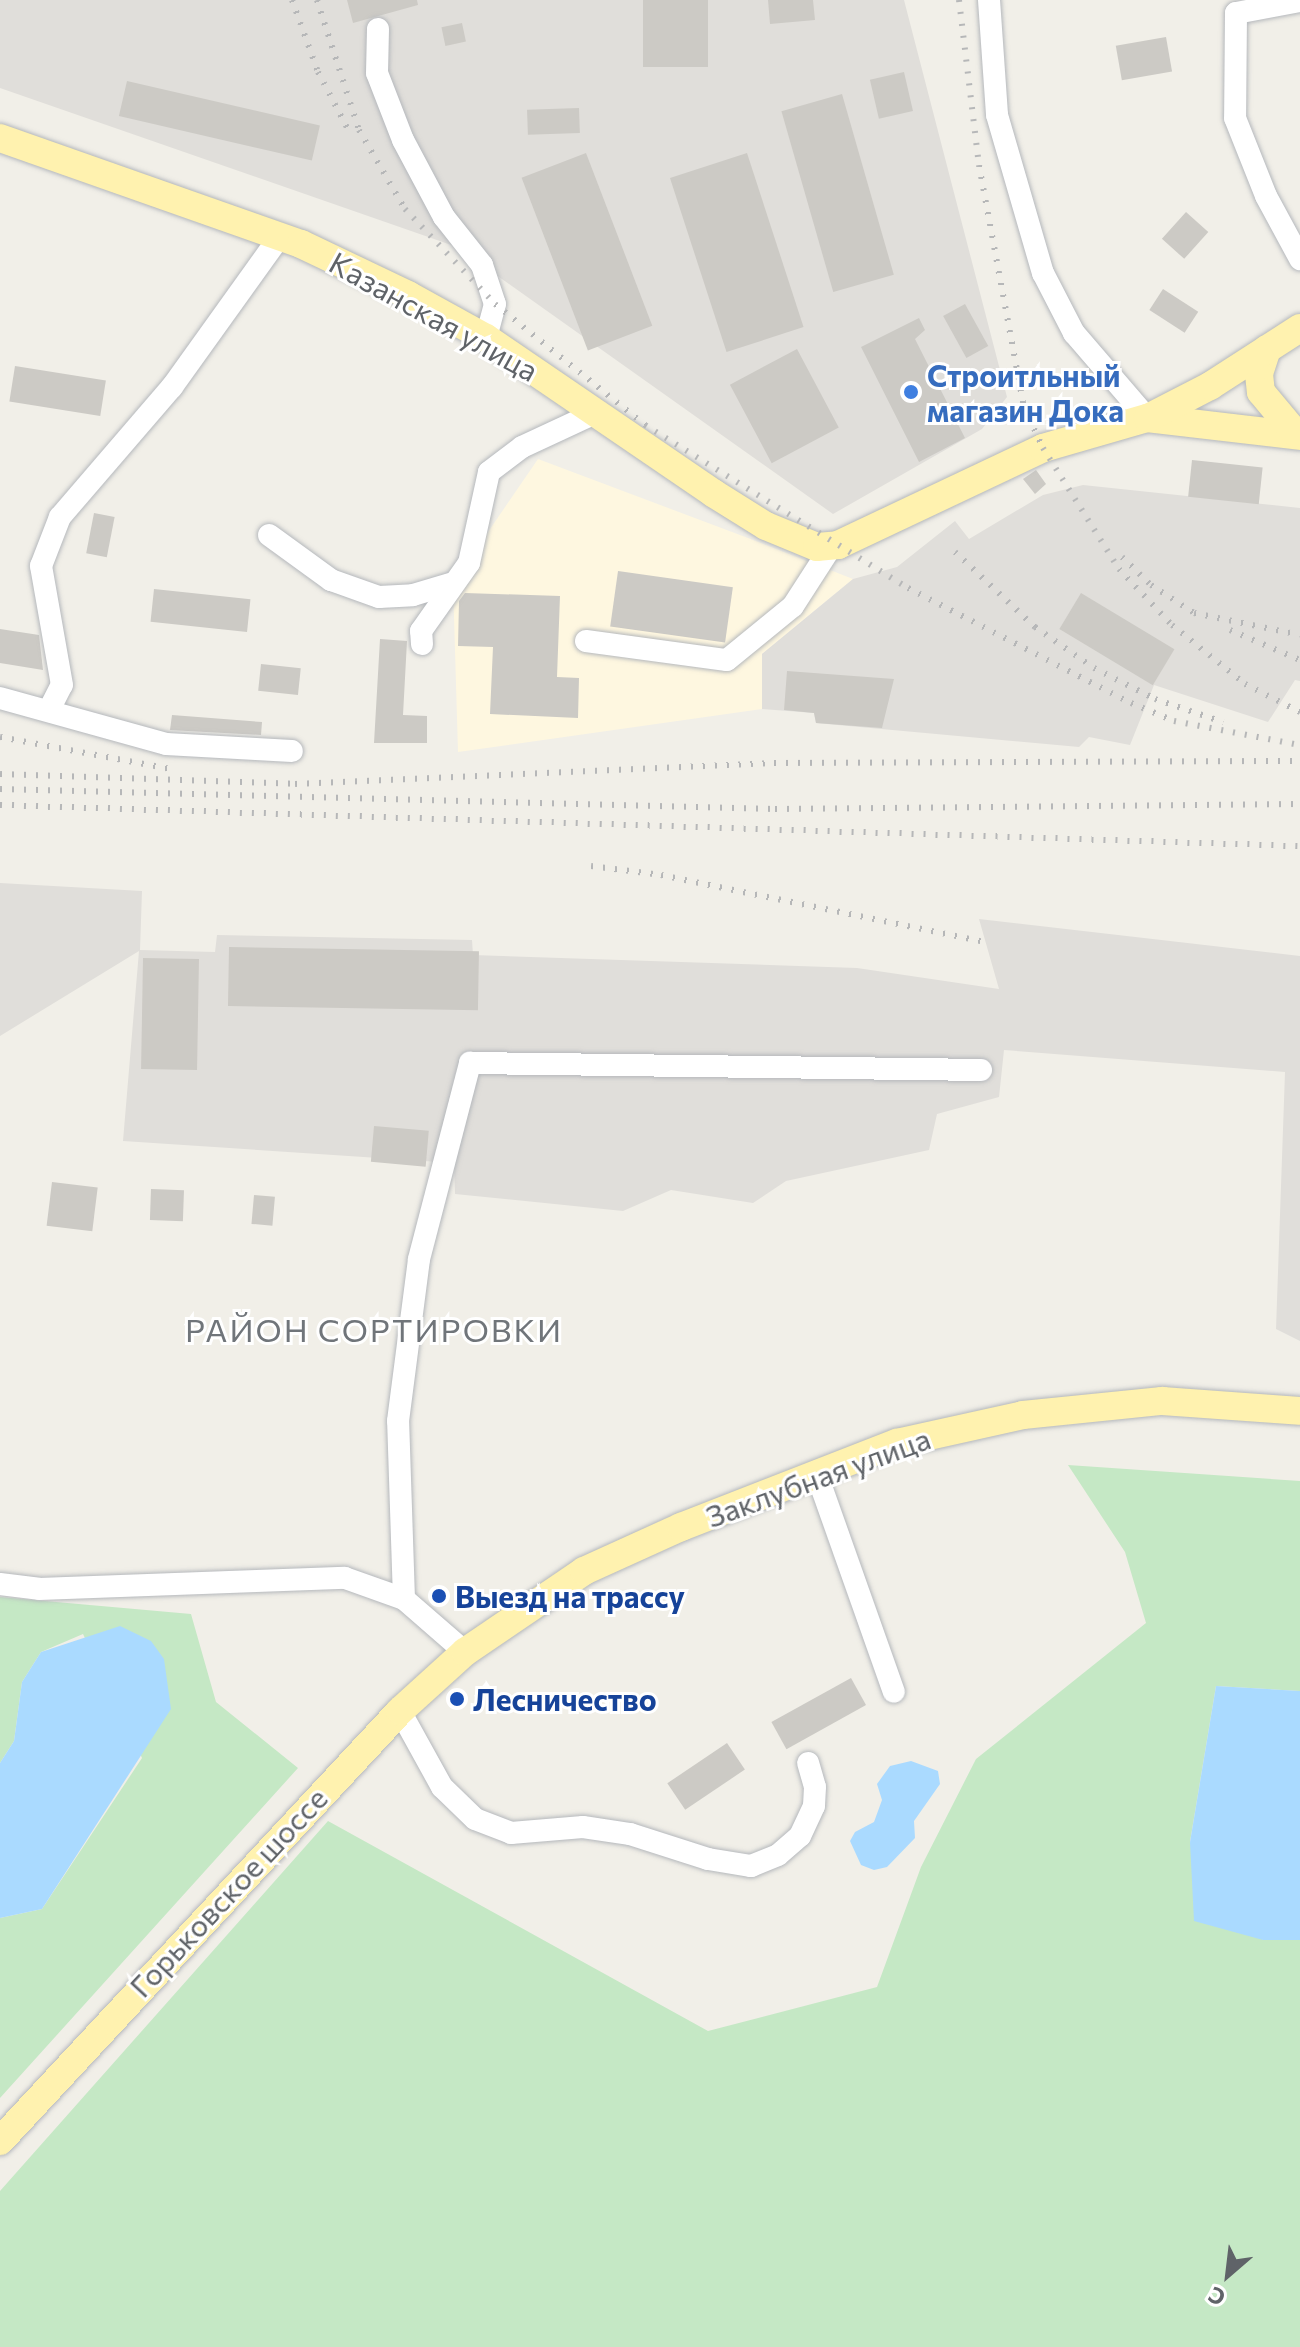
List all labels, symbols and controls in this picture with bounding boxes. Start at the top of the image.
street label: Казанская улица [323,244,545,388]
place label: Строитльный магазин Дока [927,357,1124,428]
marker: Строитльный магазин Дока [902,383,920,401]
district label: РАЙОН СОРТИРОВКИ [185,1310,563,1348]
street label: Заклубная улица [701,1420,935,1534]
place label: Выезд на трассу [455,1578,685,1614]
marker: Выезд на трассу [430,1587,448,1605]
place label: Лесничество [473,1681,657,1717]
marker: Лесничество [448,1690,466,1708]
street label: Горьковское шоссе [122,1780,334,2004]
north arrow [1188,2235,1268,2315]
text: С [1204,2281,1229,2312]

